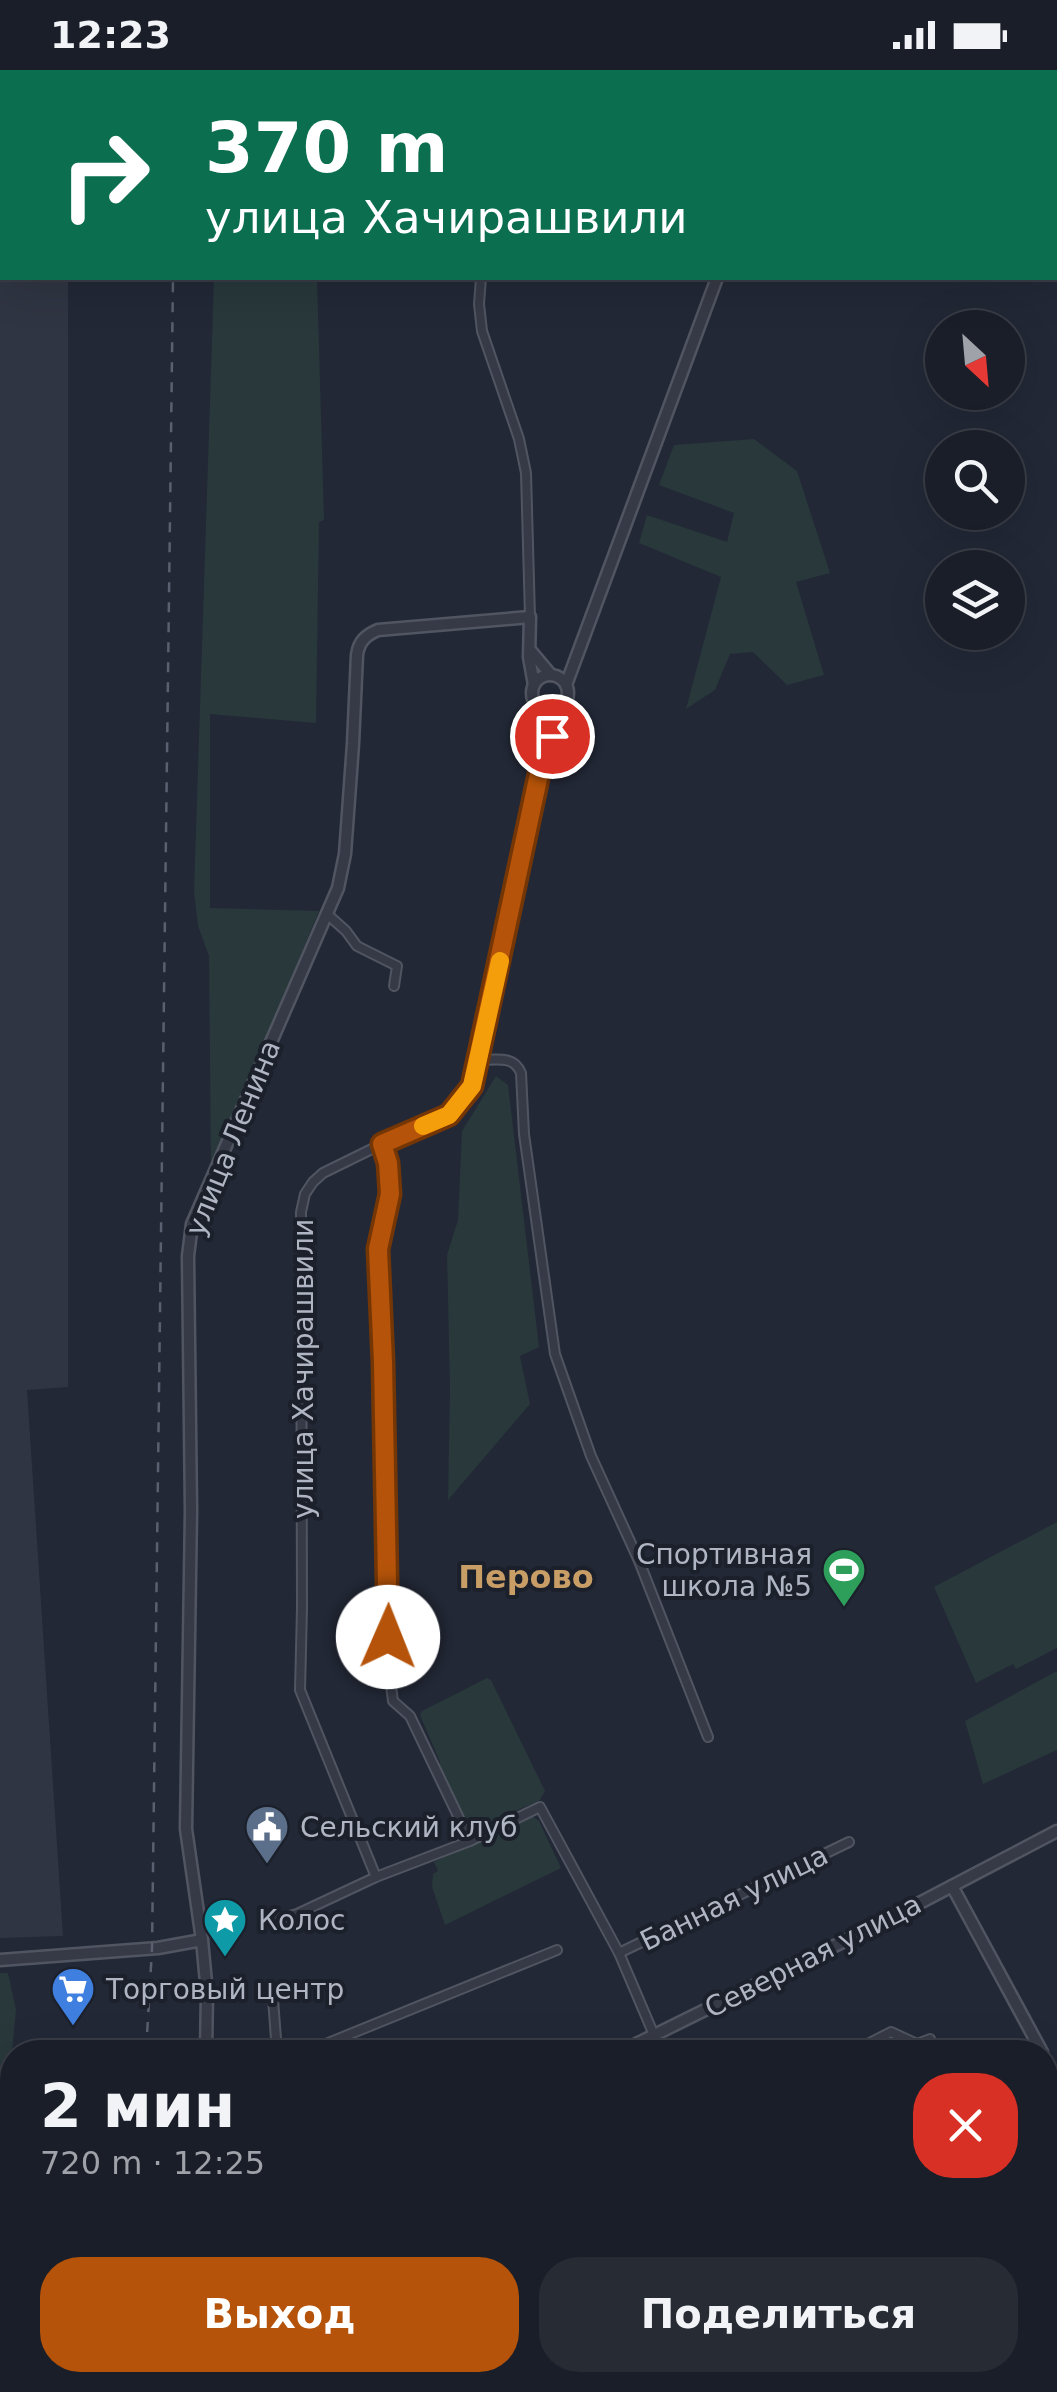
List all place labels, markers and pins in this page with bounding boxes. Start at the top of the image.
pin [510,694,595,779]
place label: Спортивная школа №5 [636,1538,812,1603]
sports icon: Спортивная школа №5 [821,1547,867,1608]
public building icon: Сельский клуб [244,1804,290,1865]
place label: Сельский клуб [300,1811,517,1844]
place icon: Колос [202,1897,248,1958]
place label: Колос [258,1904,345,1937]
supermarket icon: Торговый центр [50,1966,96,2027]
place label: Торговый центр [105,1973,344,2006]

